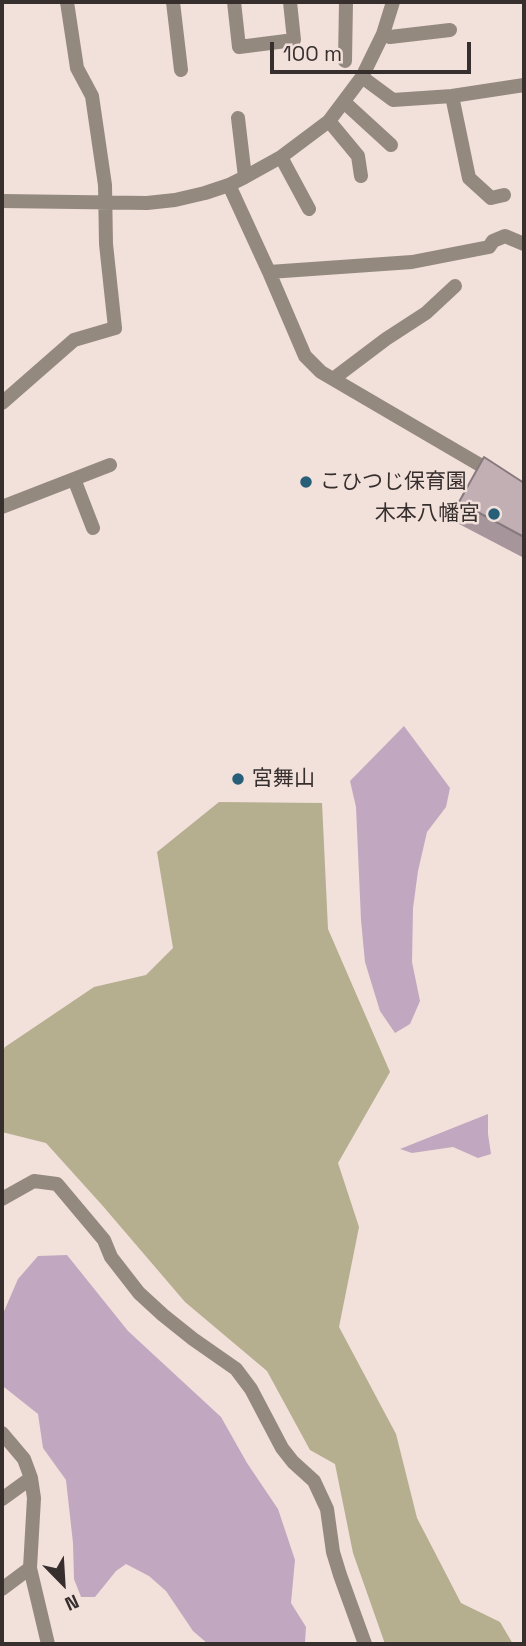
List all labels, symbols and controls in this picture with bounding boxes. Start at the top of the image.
scale bar [274,28,475,72]
text: 100 m [283,40,342,67]
place label: こひつじ保育園 [320,469,467,495]
marker: こひつじ保育園 [298,474,314,490]
place label: 木本八幡宮 [375,501,480,527]
marker: 木本八幡宮 [486,506,502,522]
place label: 宮舞山 [252,766,315,792]
marker: 宮舞山 [230,771,246,787]
north arrow [28,1548,98,1618]
text: N [61,1589,83,1617]

